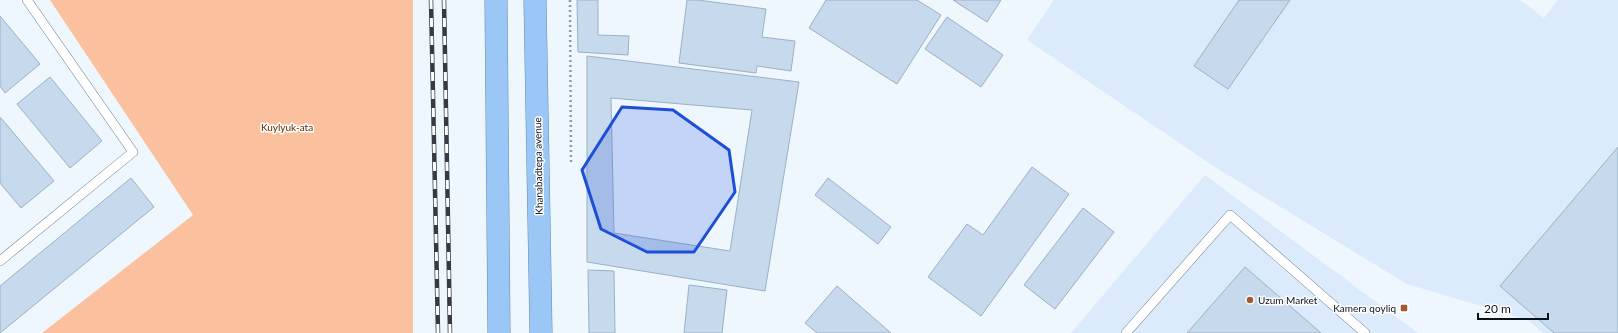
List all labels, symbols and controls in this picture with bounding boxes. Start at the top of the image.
street label: Khanabadtepa avenue [531,117,545,215]
park label: Kuylyuk-ata [261,121,313,133]
place label: Uzum Market [1258,294,1318,306]
marker: Uzum Market [1245,295,1255,305]
scale bar [1478,295,1548,321]
text: 20 m [1484,301,1511,316]
place label: Kamera qoyliq [1333,302,1396,314]
marker: Kamera qoyliq [1399,303,1409,313]

